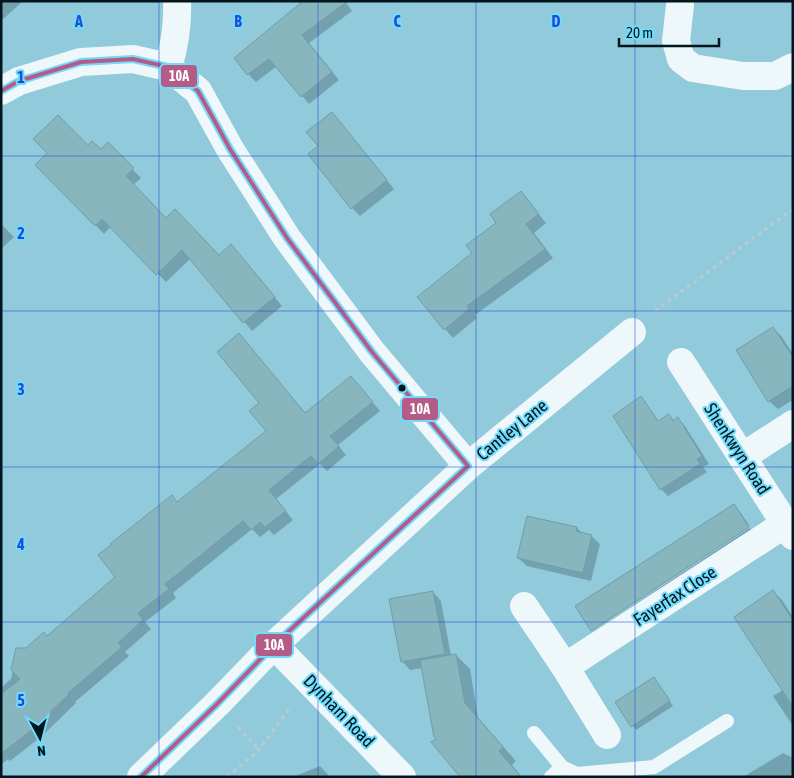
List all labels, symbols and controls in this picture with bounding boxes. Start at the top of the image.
text: A [74,12,83,30]
text: B [234,12,242,30]
text: C [393,12,401,30]
text: D [552,12,561,30]
scale bar [619,15,719,47]
text: 20 m [626,24,653,41]
line badge: 10A [160,64,198,88]
text: 1 [17,68,25,86]
text: 10A [169,68,189,84]
text: 2 [17,224,25,242]
text: 3 [17,380,25,398]
unlabelled marker [397,383,407,393]
street label: Cantley Lane [472,395,551,465]
line badge: 10A [401,397,439,421]
street label: Shenkwyn Road [700,399,775,498]
text: 10A [410,401,430,417]
text: 4 [16,535,25,553]
street label: Fayerfax Close [629,561,720,630]
line badge: 10A [255,633,293,657]
text: 10A [264,637,284,653]
street label: Dynham Road [299,670,379,751]
text: 5 [17,691,25,709]
north arrow [15,713,65,763]
text: N [37,742,47,759]

